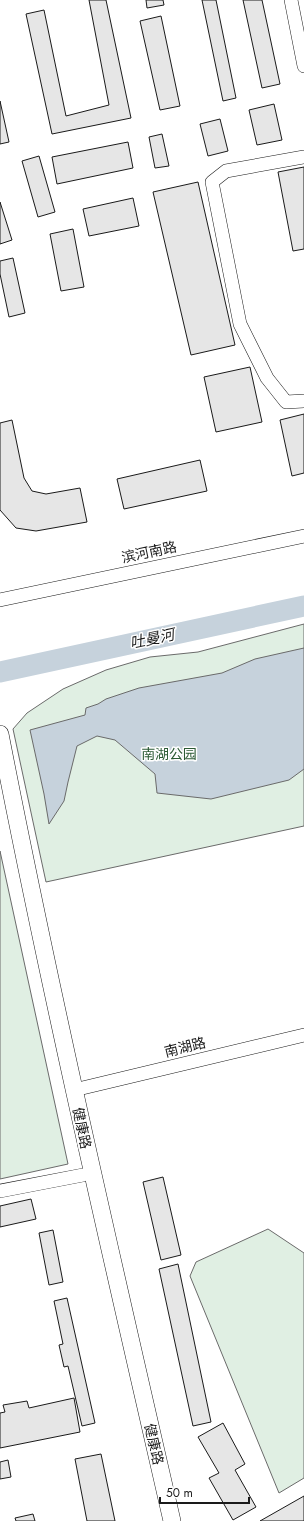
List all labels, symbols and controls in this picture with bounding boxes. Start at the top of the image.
street label: 滨河南路 [120,536,178,568]
water label: 吐曼河 [128,623,179,654]
park label: 南湖公园 [141,744,197,764]
street label: 南湖路 [162,1032,208,1062]
street label: 健康路 [68,1105,96,1151]
street label: 健康路 [140,1421,168,1467]
scale bar [160,1479,249,1505]
text: 50 m [166,1484,193,1502]

